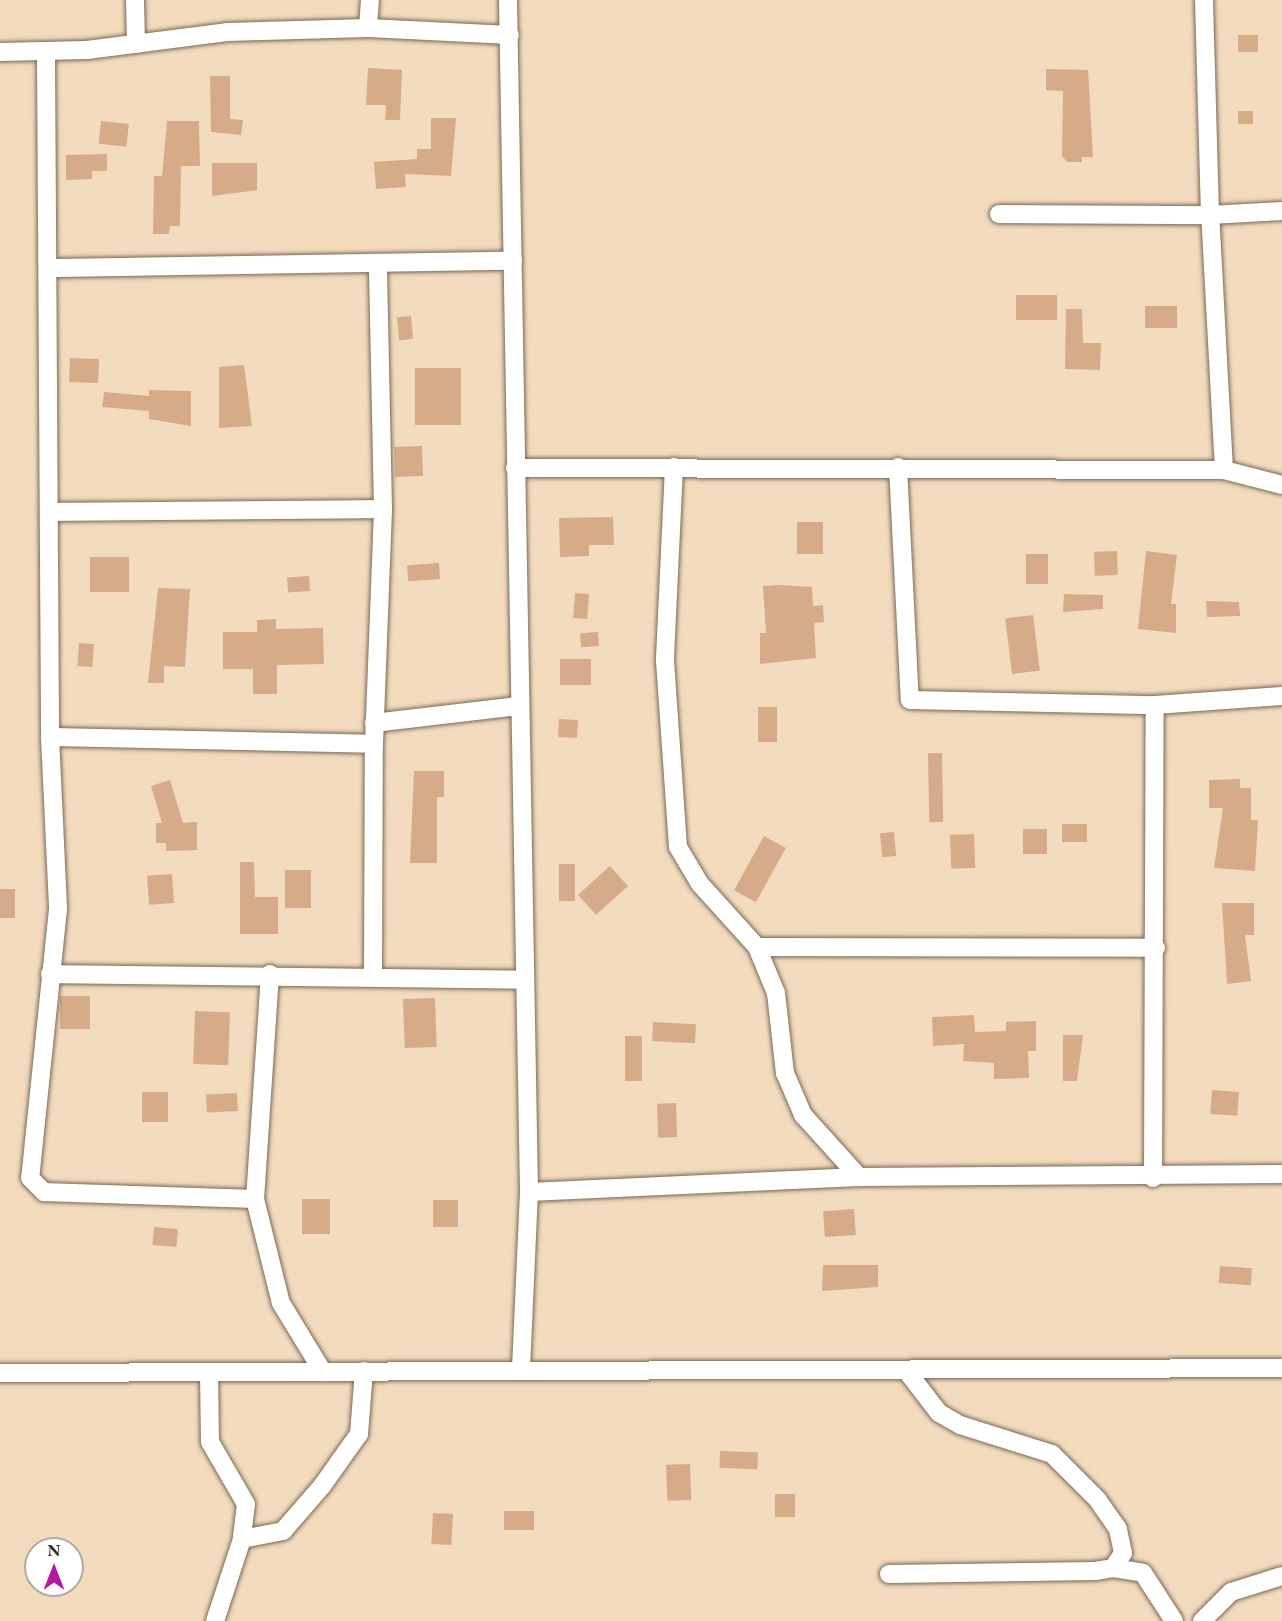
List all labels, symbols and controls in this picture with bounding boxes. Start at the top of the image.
north arrow [24,1537,84,1597]
text: N [48,1540,60,1561]

